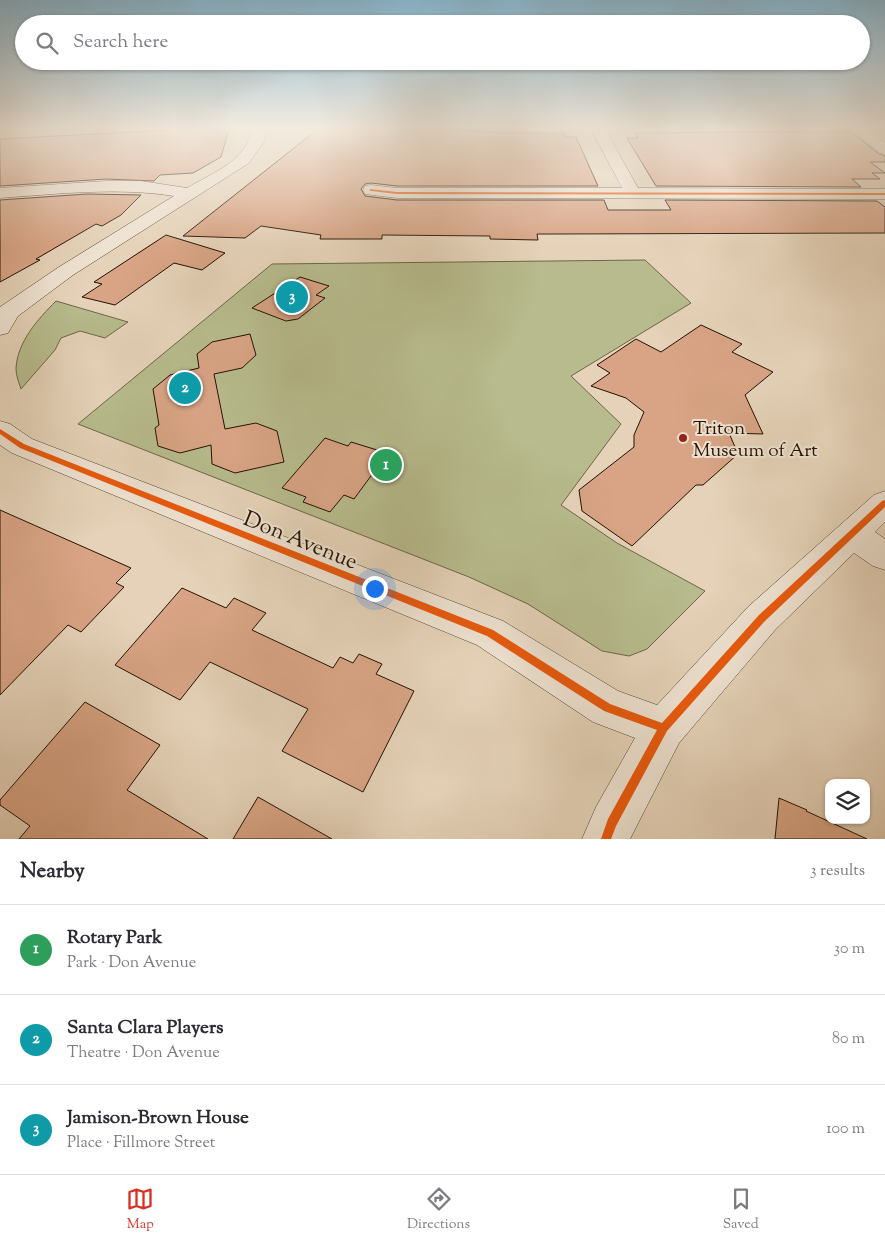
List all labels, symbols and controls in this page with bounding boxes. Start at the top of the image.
search box [15,15,870,70]
icon: search [33,29,61,57]
text: Search here [73,29,168,56]
pin: 3 [276,278,308,316]
pin: 2 [169,369,201,407]
place label: Triton Museum of Art [693,416,818,465]
marker: Triton Museum of Art [677,432,689,444]
pin: 1 [370,446,402,484]
street label: Don Avenue [238,504,362,579]
your location [362,576,388,602]
map controls [825,779,870,824]
button: layers [825,779,870,824]
text: Nearby [20,857,85,887]
text: 3 results [810,860,865,883]
text: Rotary Park [67,925,162,952]
text: 1 [33,938,39,961]
text: 30 m [834,938,865,961]
text: Park · Don Avenue [67,952,196,975]
text: Santa Clara Players [67,1015,224,1042]
text: 2 [32,1028,40,1051]
text: 80 m [832,1028,865,1051]
text: Theatre · Don Avenue [67,1042,220,1065]
text: Jamison-Brown House [67,1105,249,1132]
text: 3 [33,1118,39,1141]
text: 100 m [826,1118,865,1141]
text: Place · Fillmore Street [67,1132,215,1155]
tab: Map [126,1185,154,1235]
tab: Directions [407,1185,470,1235]
tab: Saved [723,1185,759,1235]

